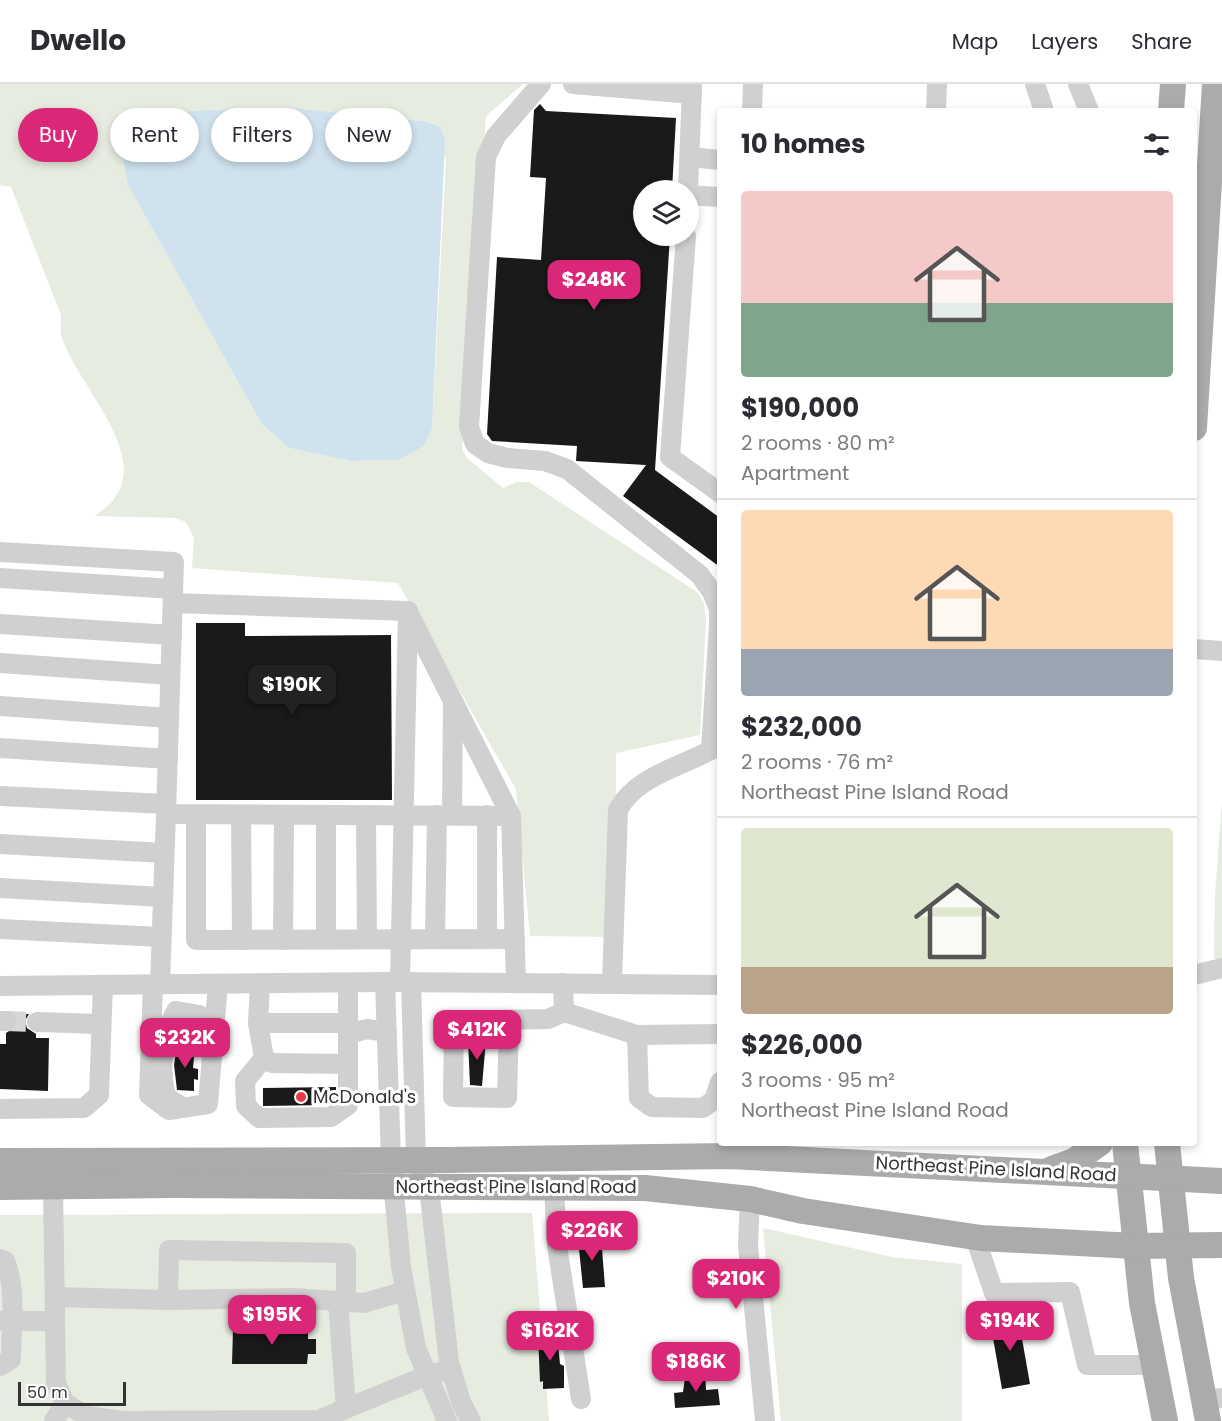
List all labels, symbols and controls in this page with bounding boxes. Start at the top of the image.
text: Dwello [30,21,126,60]
text: Map [952,27,998,56]
text: Layers [1031,27,1098,56]
text: Share [1131,27,1192,56]
chip: Buy [18,108,98,162]
chip: Rent [110,108,199,162]
chip: Filters [211,108,313,162]
chip: New [325,108,412,162]
text: 10 homes [741,126,865,162]
icon: filters [1140,128,1173,161]
map controls [633,180,699,246]
button: layers [633,180,699,246]
icon: home [903,230,1011,338]
pin: $248K [552,260,636,311]
text: $248K [561,265,627,293]
text: $190,000 [741,390,859,426]
text: 2 rooms · 80 m² [741,429,895,457]
text: Apartment [741,459,849,487]
icon: home [903,549,1011,657]
pin: $190K [250,665,334,716]
text: $190K [262,670,322,698]
text: $232,000 [741,709,862,745]
text: 2 rooms · 76 m² [741,748,893,776]
text: Northeast Pine Island Road [741,778,1009,806]
icon: home [903,867,1011,975]
pin: $412K [435,1010,519,1061]
text: $412K [447,1015,507,1043]
pin: $232K [143,1018,227,1069]
text: $232K [154,1023,216,1051]
text: $226,000 [741,1027,863,1063]
text: 3 rooms · 95 m² [741,1066,895,1094]
place label: McDonald's [313,1084,416,1109]
marker: McDonald's [294,1090,308,1104]
text: Northeast Pine Island Road [741,1096,1009,1124]
street label: Northeast Pine Island Road [875,1150,1117,1187]
street label: Northeast Pine Island Road [395,1174,637,1199]
pin: $226K [550,1211,634,1262]
text: $226K [561,1216,623,1244]
pin: $210K [694,1259,778,1310]
text: $210K [706,1264,766,1292]
pin: $195K [230,1295,314,1346]
text: $195K [242,1300,302,1328]
pin: $194K [968,1301,1052,1352]
text: $194K [980,1306,1040,1334]
pin: $162K [508,1311,592,1362]
text: $162K [521,1316,579,1344]
pin: $186K [654,1342,738,1393]
text: $186K [666,1347,726,1375]
scale bar [18,1379,126,1406]
text: 50 m [27,1381,68,1404]

